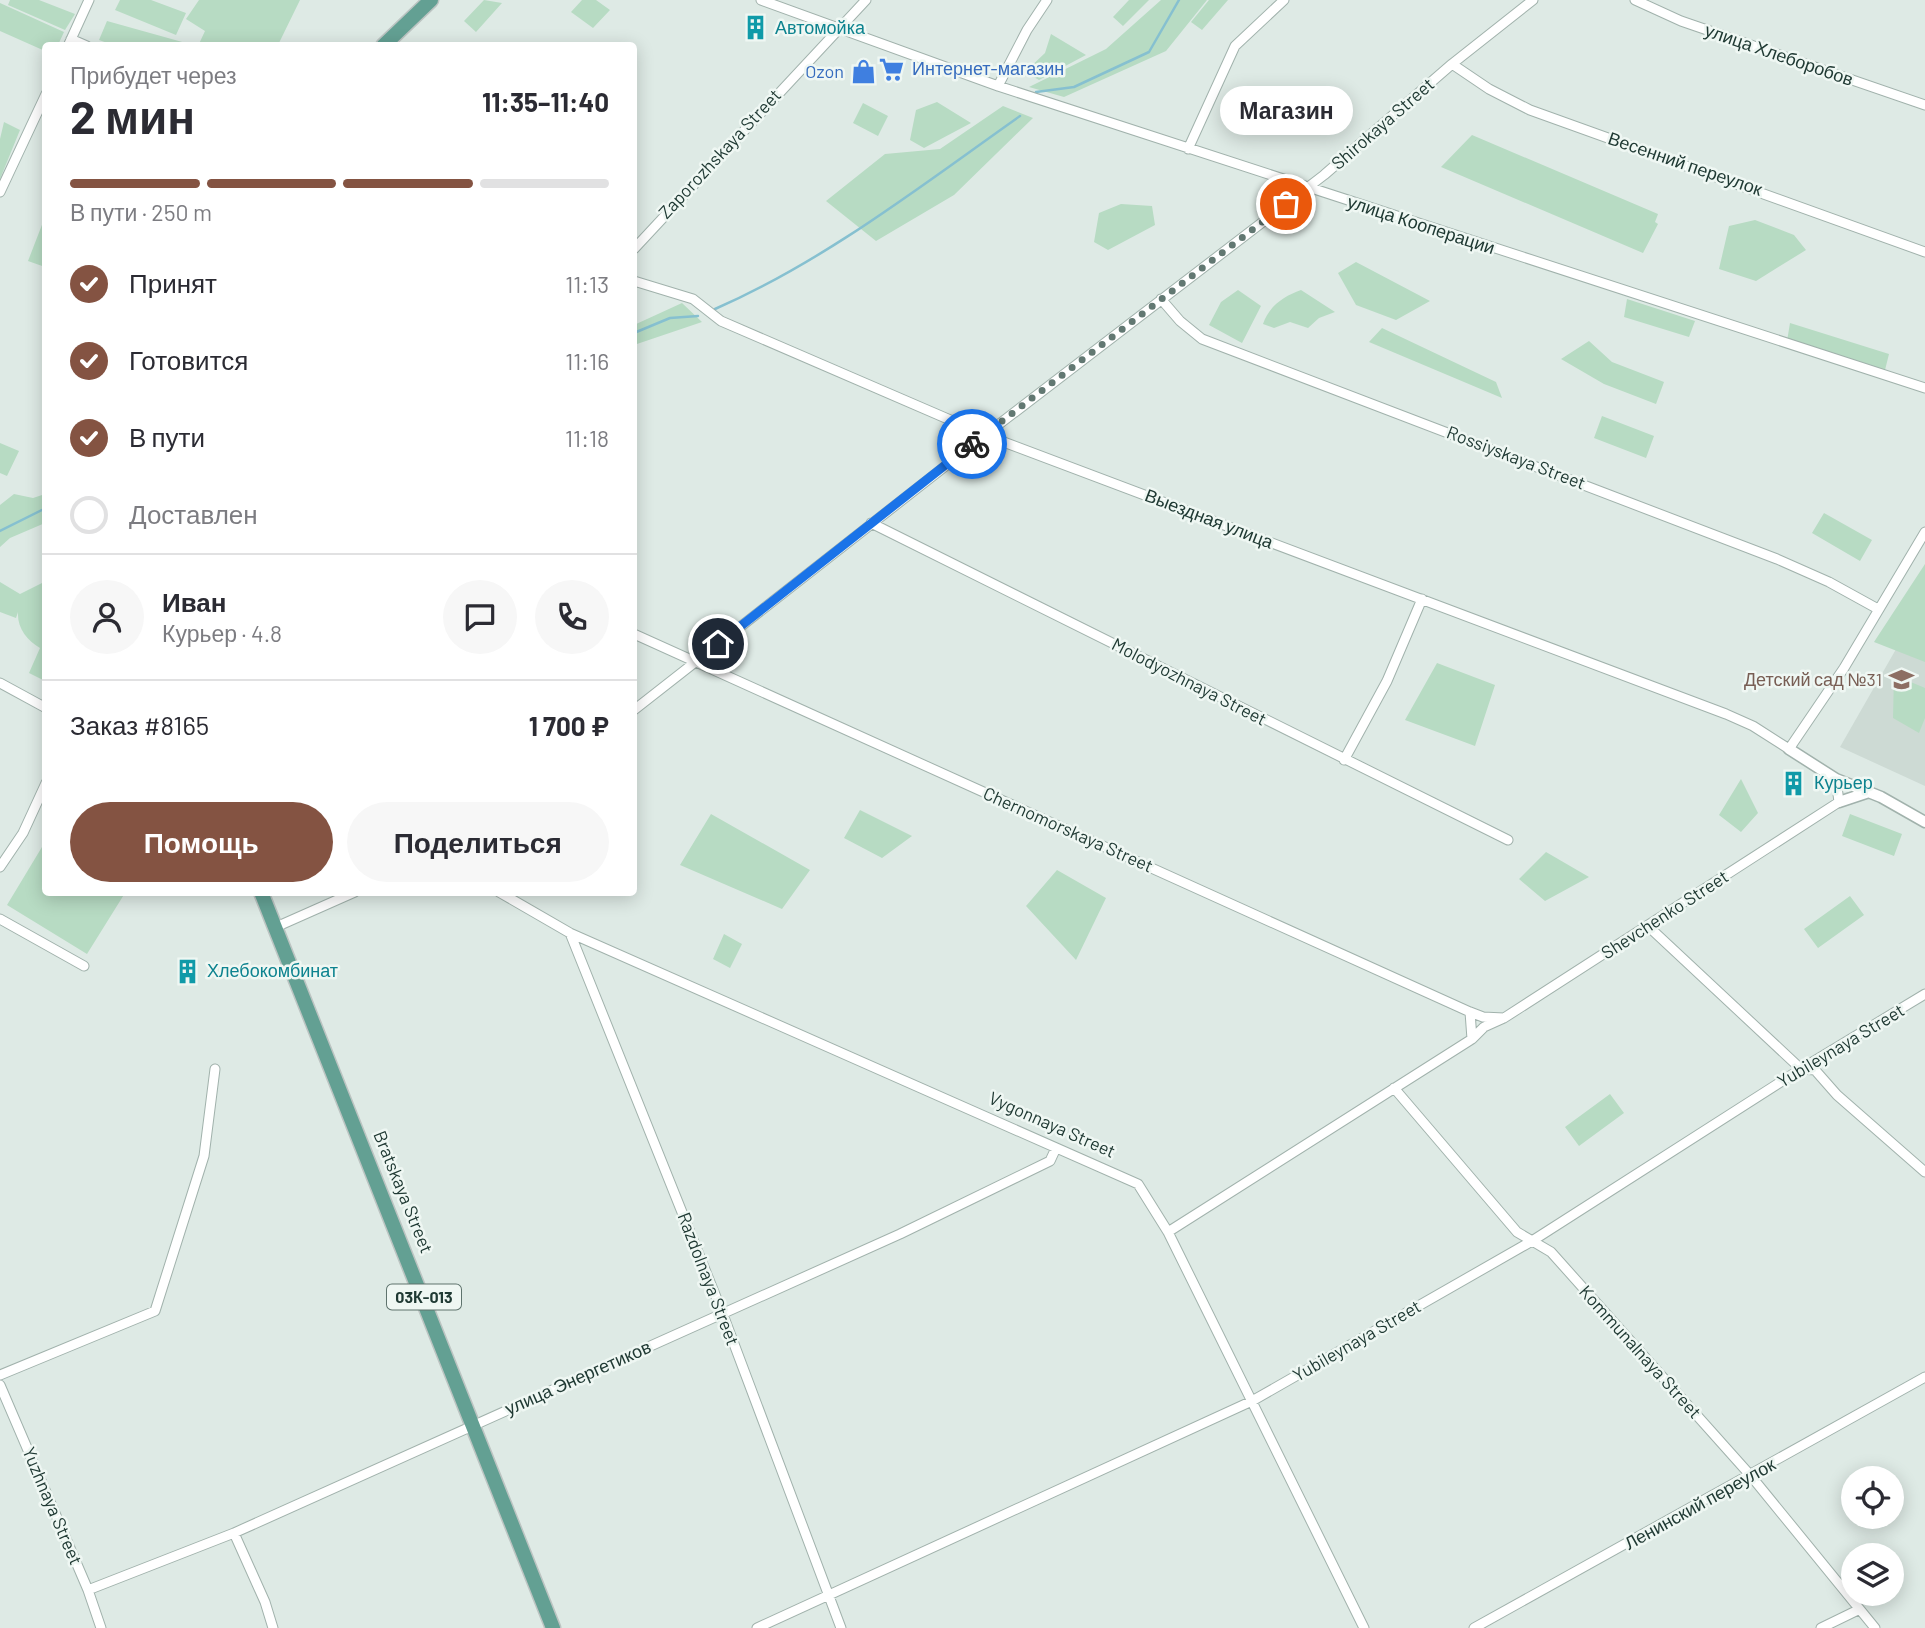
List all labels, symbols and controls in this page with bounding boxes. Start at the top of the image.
building icon: Автомойка [741,14,769,42]
place label: Автомойка [775,16,866,38]
street label: улица Хлеборобов [1702,18,1856,90]
supermarket icon: Интернет-магазин [878,55,906,83]
place label: Интернет-магазин [912,57,1064,79]
shop icon: Ozon [850,58,878,86]
place label: Ozon [805,60,844,82]
text: Прибудет через [70,61,237,89]
street label: Shirokaya Street [1326,73,1438,174]
street label: Zaporozhskaya Street [653,84,785,223]
callout: Магазин [1220,85,1352,134]
text: 11:35–11:40 [482,86,609,117]
text: 2 мин [70,88,195,143]
text: Магазин [1239,96,1334,124]
street label: Весенний переулок [1605,126,1765,200]
pin [1256,174,1316,234]
icon: bag [1267,185,1305,223]
street label: улица Кооперации [1345,190,1498,258]
text: В пути · 250 m [70,198,212,226]
icon: check [70,265,108,303]
text: Принят [129,267,217,298]
text: 11:13 [565,270,609,298]
icon: check [70,342,108,380]
text: Готовится [129,344,248,375]
text: 11:16 [565,347,609,375]
courier [937,409,1007,479]
icon: check [70,419,108,457]
street label: Rossiyskaya Street [1444,420,1589,494]
text: В пути [129,421,205,452]
text: 11:18 [565,424,609,452]
icon: bike [953,425,991,463]
street label: Выездная улица [1142,483,1278,553]
text: Доставлен [129,498,258,529]
button: person [70,580,144,654]
button: chat [443,580,517,654]
button: phone [535,580,609,654]
text: Иван [162,586,227,617]
pin [688,614,748,674]
text: Курьер · 4.8 [162,619,282,647]
icon: home [699,625,737,663]
street label: Molodyozhnaya Street [1108,633,1271,730]
school or university icon: Детский сад №31 [1888,666,1916,694]
place label: Детский сад №31 [1744,668,1882,690]
text: Заказ #8165 [70,709,209,740]
text: 1 700 ₽ [529,710,609,741]
building icon: Курьер [1780,769,1808,797]
place label: Курьер [1814,771,1873,793]
street label: Chernomorskaya Street [980,782,1157,877]
button: Помощь [70,802,333,882]
button: Поделиться [347,802,609,882]
street label: Shevchenko Street [1597,865,1732,963]
building icon: Хлебокомбинат [173,957,201,985]
place label: Хлебокомбинат [207,959,338,981]
street label: Yubileynaya Street [1773,999,1908,1092]
street label: Vygonnaya Street [986,1086,1119,1162]
street label: Bratskaya Street [369,1127,438,1256]
street label: Razdolnaya Street [673,1209,744,1348]
street label: Kommunalnaya Street [1575,1280,1706,1423]
road number: 03К-013 [387,1284,461,1310]
street label: Yubileynaya Street [1288,1295,1425,1386]
street label: улица Энергетиков [501,1335,654,1419]
street label: Yuzhnaya Street [18,1443,88,1568]
street label: Ленинский переулок [1620,1452,1779,1554]
map controls [1841,1466,1904,1606]
button: locate [1841,1466,1904,1529]
button: layers [1841,1543,1904,1606]

